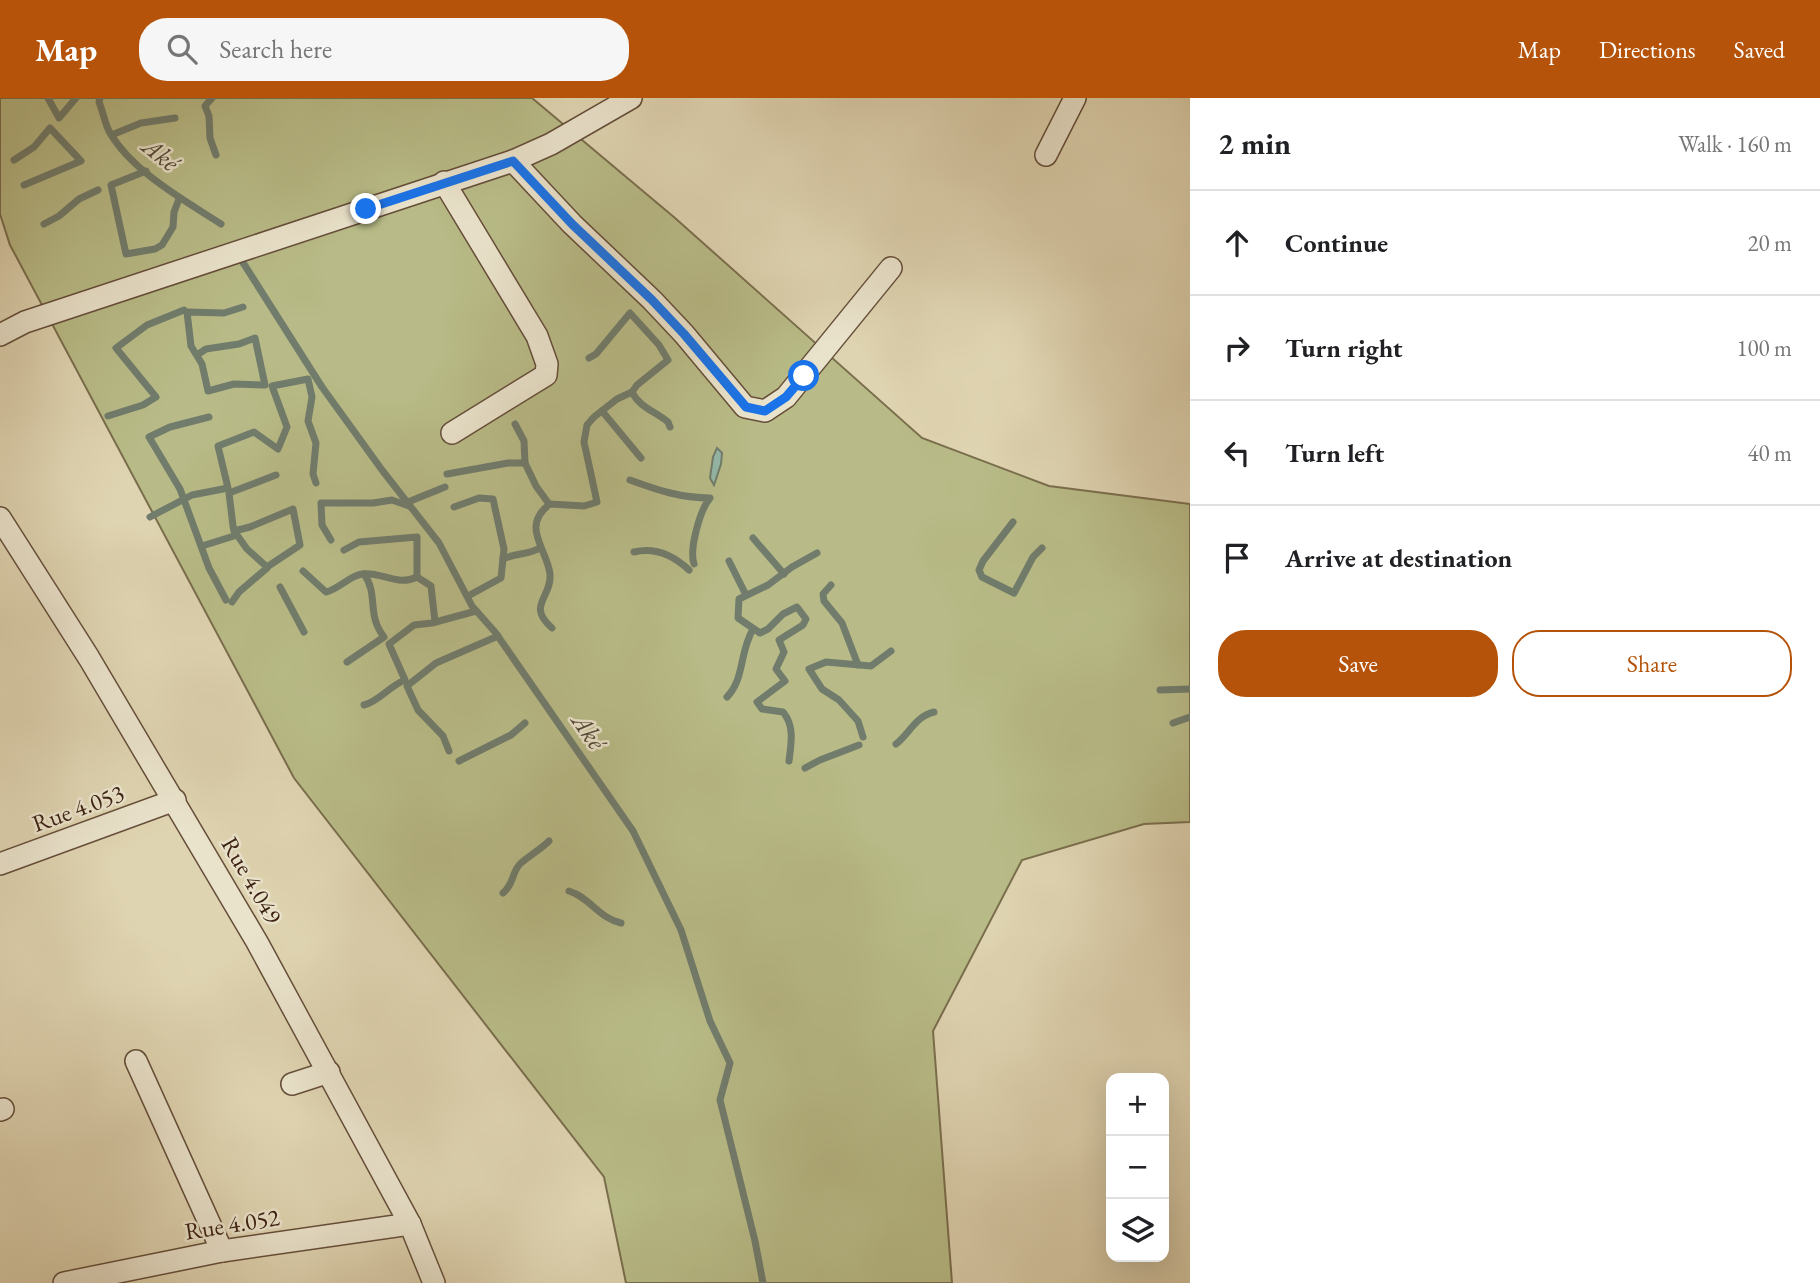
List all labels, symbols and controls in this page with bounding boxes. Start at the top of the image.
search box [139,18,629,81]
text: Map [35,28,97,71]
icon: search [163,30,201,68]
text: Search here [219,32,332,66]
text: Map [1518,34,1561,65]
text: Directions [1599,34,1696,65]
text: Saved [1734,34,1785,65]
text: 2 min [1218,124,1291,163]
water label: Aké [134,128,188,180]
text: Walk · 160 m [1678,129,1792,159]
route end [350,193,381,224]
icon: ahead [1218,224,1256,262]
text: Continue [1285,226,1388,260]
text: 20 m [1747,228,1792,258]
icon: right [1218,329,1256,367]
text: Turn right [1285,331,1403,365]
text: 100 m [1736,333,1792,363]
route start [788,360,819,391]
icon: left [1218,434,1256,472]
text: Turn left [1285,436,1384,470]
text: 40 m [1747,438,1792,468]
icon: arrive [1218,539,1256,577]
text: Arrive at destination [1285,541,1512,575]
button: Save [1218,630,1498,697]
button: Share [1512,630,1792,697]
water label: Aké [563,704,615,758]
street label: Rue 4.053 [28,777,128,839]
street label: Rue 4.049 [215,831,290,930]
map controls [1106,1073,1169,1262]
button: + [1106,1073,1169,1136]
button: − [1106,1136,1169,1199]
button: layers [1106,1199,1169,1262]
street label: Rue 4.052 [182,1201,282,1247]

